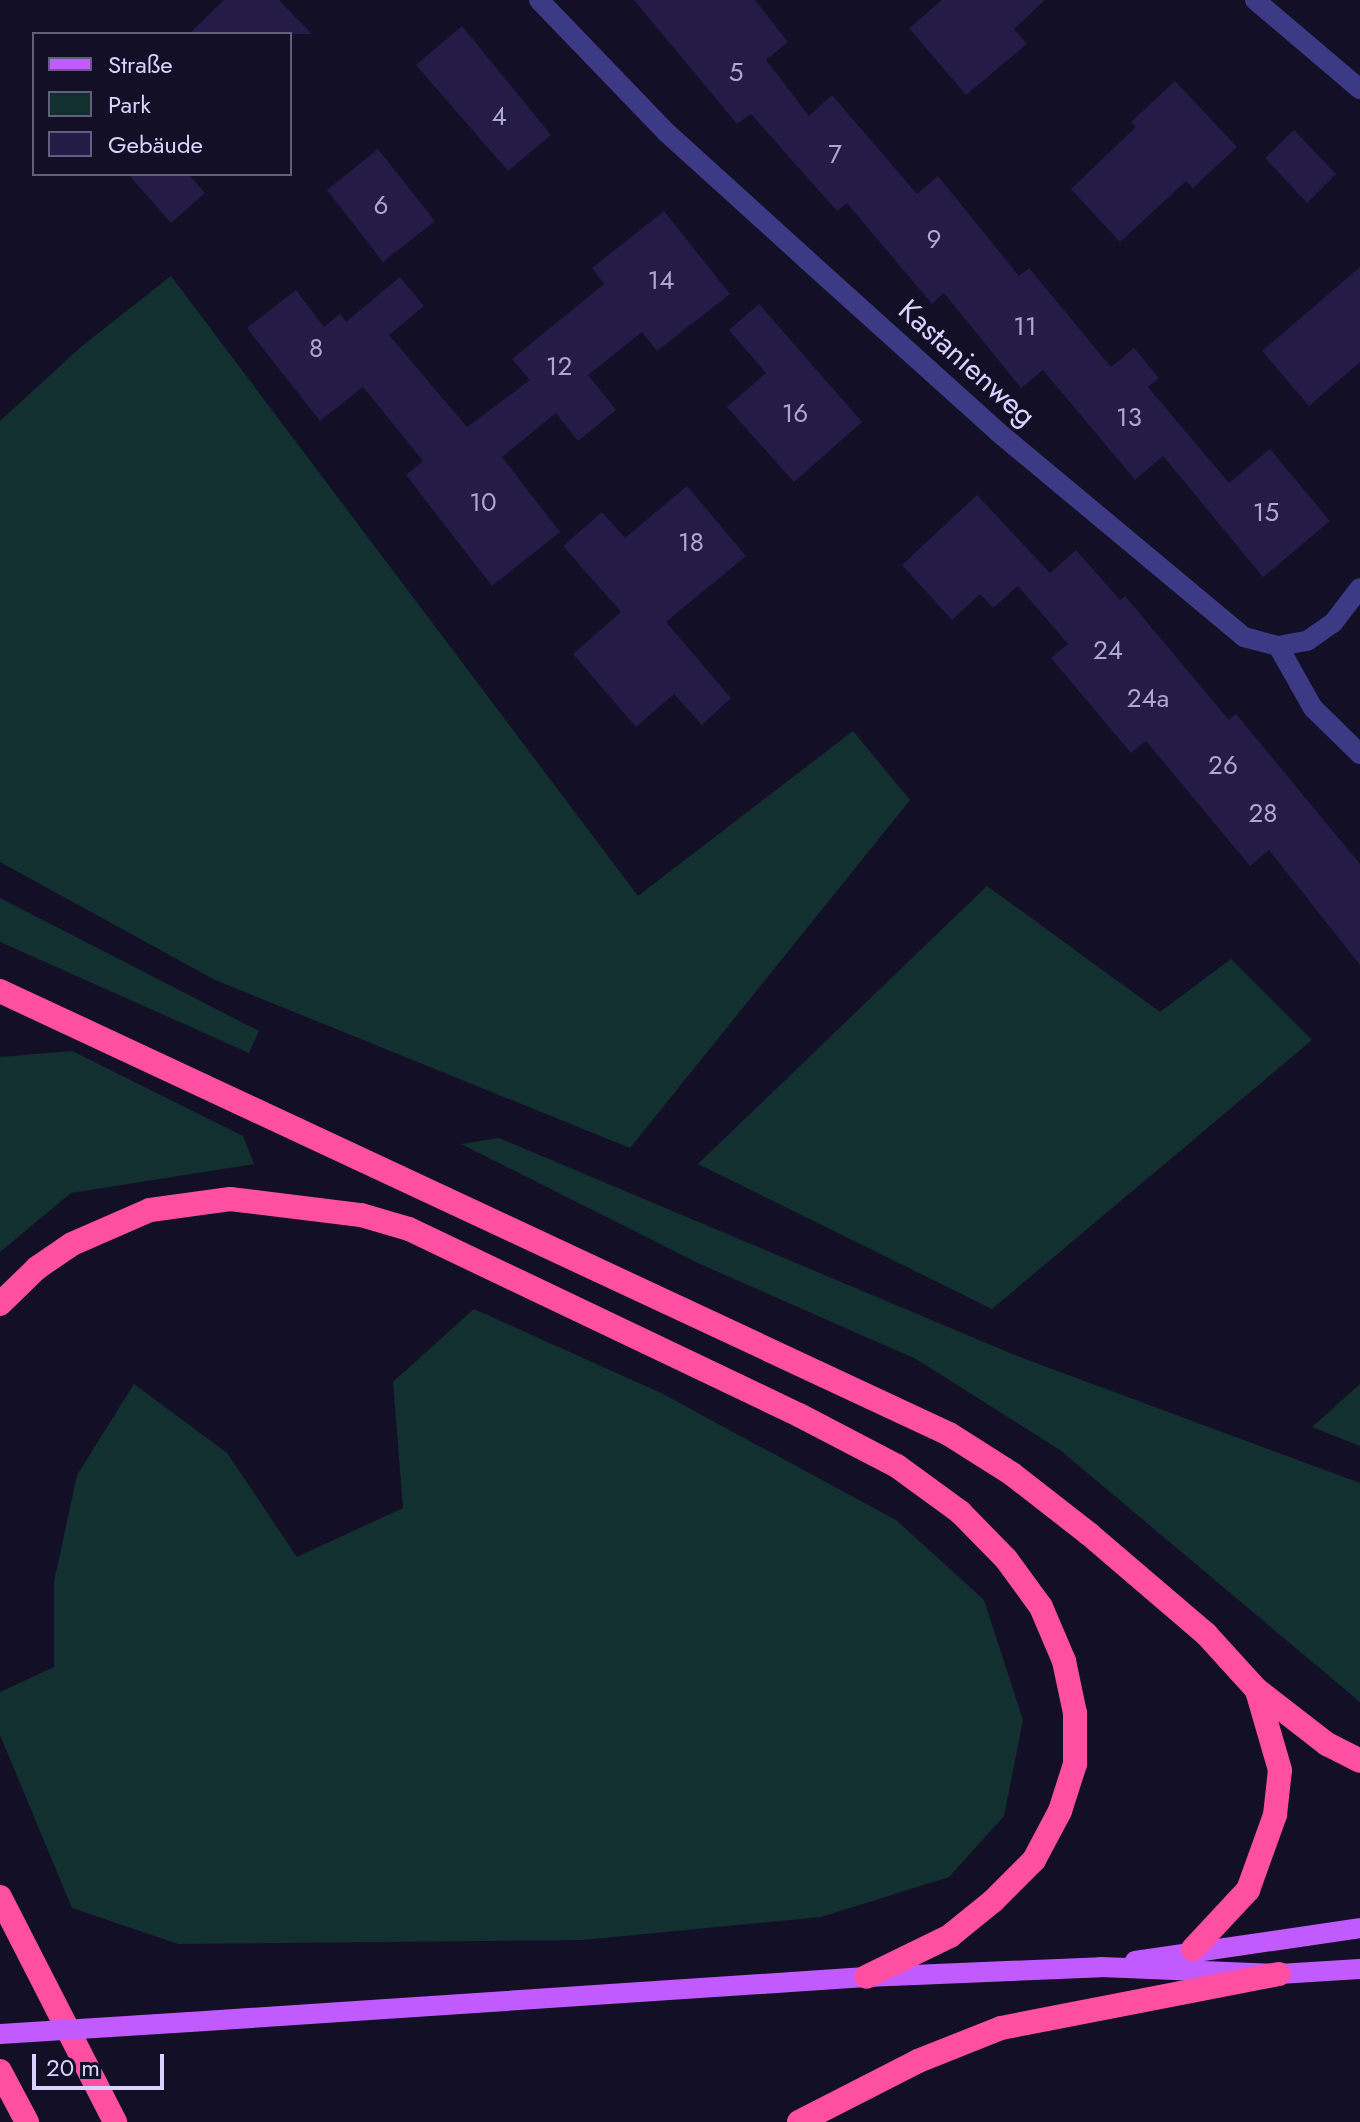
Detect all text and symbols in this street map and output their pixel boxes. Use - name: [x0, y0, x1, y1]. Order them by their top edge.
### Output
- legend: [32, 32, 292, 176]
- text: Straße: [108, 47, 173, 82]
- house number: 5: [729, 57, 743, 89]
- text: Park: [108, 87, 151, 122]
- house number: 4: [491, 101, 507, 133]
- text: Gebäude: [108, 127, 203, 162]
- house number: 7: [828, 139, 842, 171]
- house number: 6: [374, 190, 388, 222]
- house number: 9: [927, 224, 941, 256]
- house number: 14: [648, 265, 674, 297]
- street label: Kastanienweg: [891, 292, 1043, 434]
- house number: 11: [1013, 311, 1037, 343]
- house number: 8: [309, 333, 323, 365]
- house number: 12: [546, 351, 572, 383]
- house number: 16: [782, 398, 808, 430]
- house number: 13: [1116, 402, 1142, 434]
- house number: 10: [469, 487, 497, 519]
- house number: 15: [1253, 497, 1279, 529]
- house number: 18: [678, 527, 704, 559]
- house number: 24: [1093, 635, 1123, 667]
- house number: 24a: [1127, 683, 1169, 715]
- house number: 26: [1208, 750, 1238, 782]
- house number: 28: [1249, 798, 1277, 830]
- scale bar: [36, 2038, 168, 2088]
- text: 20 m: [46, 2050, 100, 2085]

